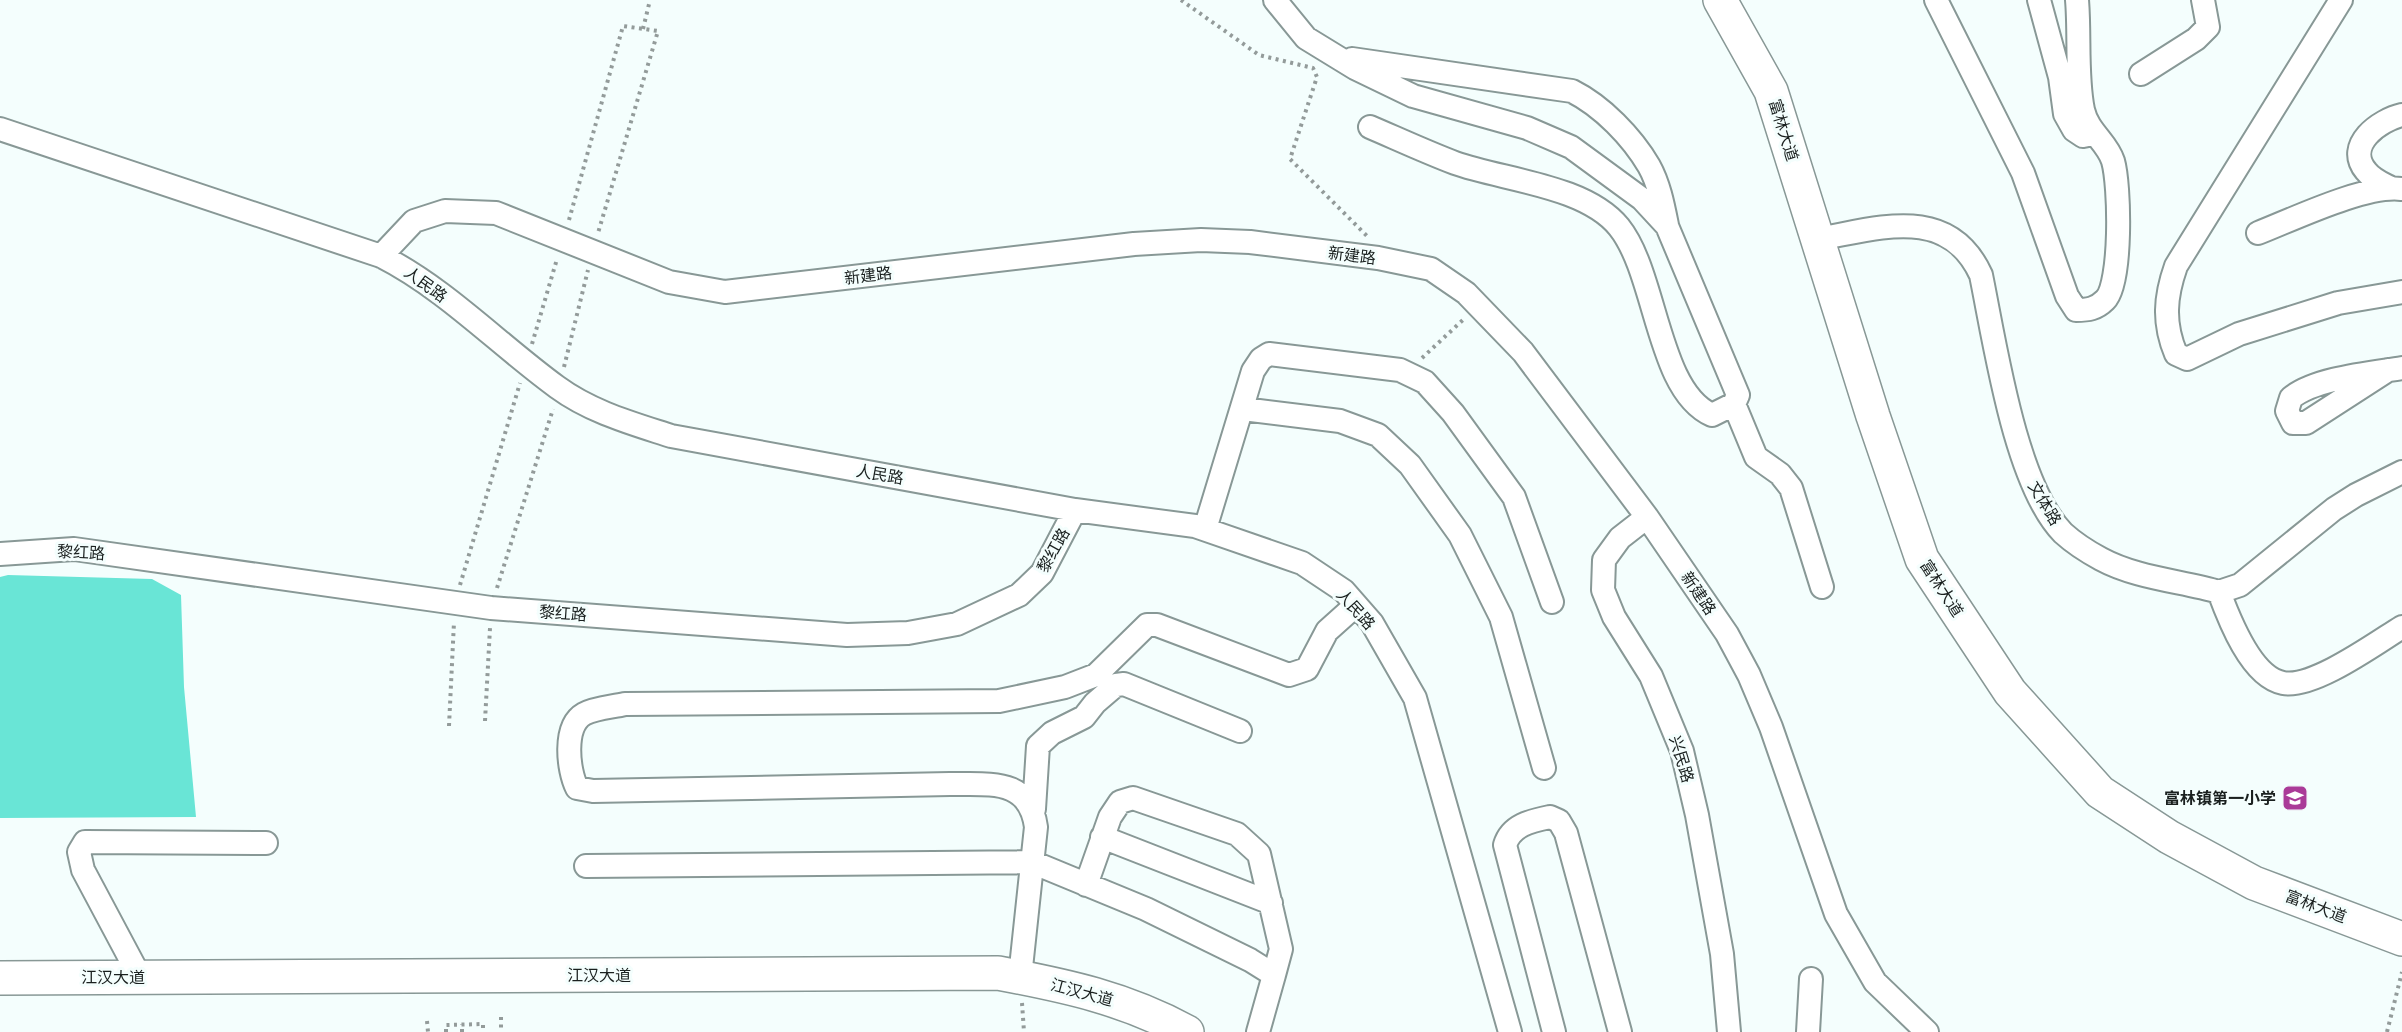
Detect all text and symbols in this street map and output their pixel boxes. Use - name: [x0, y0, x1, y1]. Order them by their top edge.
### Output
- street label: 富林大道: [1764, 96, 1804, 164]
- street label: 新建路: [1327, 241, 1377, 269]
- street label: 人民路: [400, 261, 452, 307]
- street label: 新建路: [843, 261, 893, 289]
- street label: 人民路: [854, 459, 906, 489]
- street label: 文体路: [2023, 477, 2067, 529]
- street label: 黎红路: [1032, 524, 1074, 576]
- street label: 黎红路: [56, 540, 106, 564]
- street label: 富林大道: [1915, 555, 1969, 621]
- street label: 新建路: [1676, 567, 1722, 619]
- street label: 人民路: [1332, 584, 1380, 634]
- street label: 黎红路: [538, 600, 588, 626]
- street label: 兴民路: [1664, 733, 1700, 785]
- school or university icon: 富林镇第一小学: [2280, 783, 2310, 813]
- place label: 富林镇第一小学: [2164, 787, 2276, 809]
- street label: 富林大道: [2282, 884, 2350, 928]
- street label: 江汉大道: [567, 964, 631, 986]
- street label: 江汉大道: [81, 966, 145, 988]
- street label: 江汉大道: [1048, 973, 1116, 1011]

